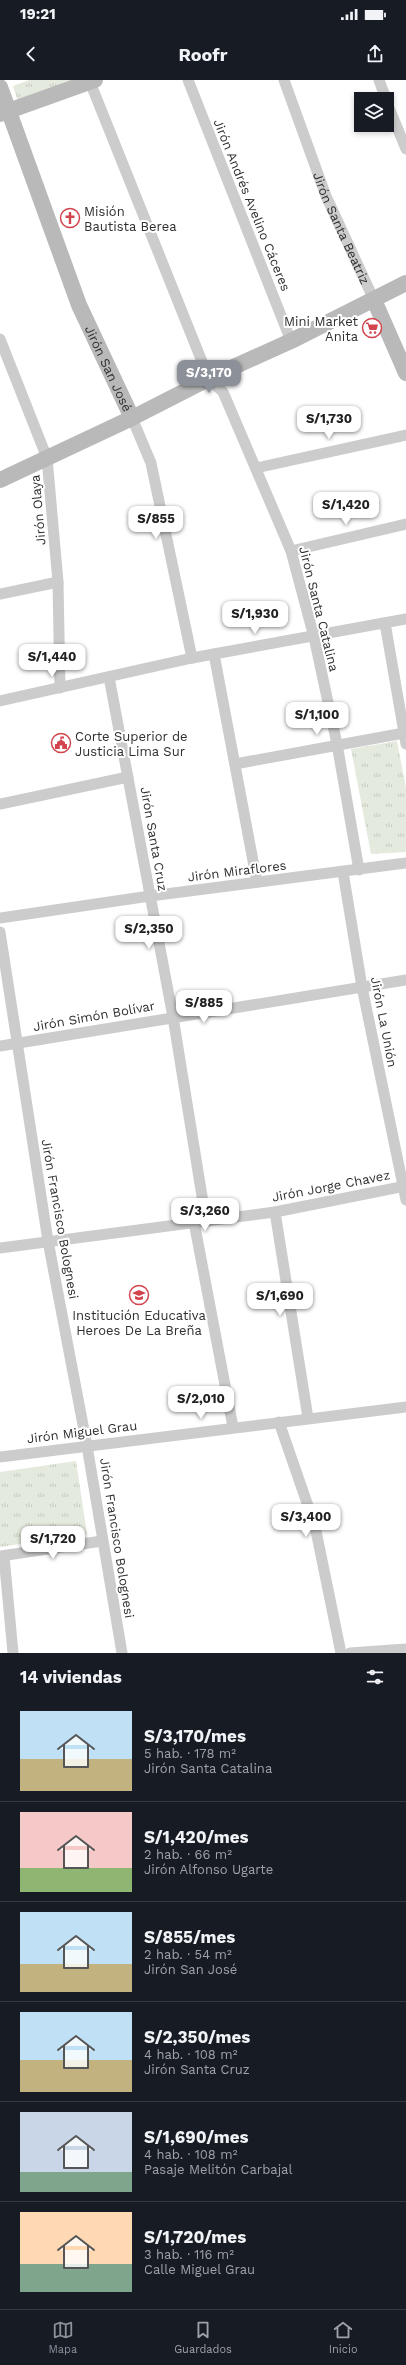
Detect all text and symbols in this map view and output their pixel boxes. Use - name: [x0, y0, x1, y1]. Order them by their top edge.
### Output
- text: 19:21: [20, 5, 56, 23]
- icon: back: [20, 43, 42, 65]
- icon: share: [364, 43, 386, 65]
- text: Roofr: [179, 44, 228, 65]
- map controls: [354, 92, 394, 132]
- button: layers: [354, 92, 394, 132]
- street label: Jirón Andrés Avelino Cáceres: [211, 117, 294, 293]
- street label: Jirón Santa Beatriz: [310, 170, 373, 286]
- place label: Misión Bautista Berea: [84, 204, 177, 234]
- church icon: Misión Bautista Berea: [59, 207, 81, 229]
- place label: Mini Market Anita: [284, 314, 359, 344]
- supermarket icon: Mini Market Anita: [361, 317, 383, 339]
- street label: Jirón San José: [82, 323, 135, 414]
- pin: S/3,170: [172, 360, 246, 394]
- text: S/3,170: [186, 365, 232, 380]
- pin: S/1,730: [292, 406, 366, 440]
- text: S/1,730: [306, 411, 352, 426]
- street label: Jirón Olaya: [27, 473, 49, 546]
- pin: S/1,420: [309, 492, 383, 526]
- text: S/1,420: [322, 497, 370, 512]
- pin: S/855: [128, 506, 184, 540]
- text: S/855: [137, 511, 175, 526]
- street label: Jirón Santa Catalina: [296, 545, 342, 674]
- pin: S/1,930: [218, 601, 292, 635]
- text: S/1,930: [231, 606, 279, 621]
- pin: S/1,440: [15, 644, 89, 678]
- text: S/1,440: [28, 649, 76, 664]
- pin: S/1,100: [280, 702, 354, 736]
- text: S/1,100: [295, 707, 339, 722]
- place label: Corte Superior de Justicia Lima Sur: [75, 729, 188, 759]
- public building icon: Corte Superior de Justicia Lima Sur: [50, 732, 72, 754]
- street label: Jirón Santa Cruz: [137, 786, 171, 892]
- street label: Jirón Miraflores: [187, 857, 287, 885]
- pin: S/2,350: [112, 916, 186, 950]
- text: S/2,350: [124, 921, 174, 936]
- street label: Jirón La Unión: [368, 975, 400, 1069]
- pin: S/885: [176, 990, 232, 1024]
- text: S/885: [185, 995, 223, 1010]
- street label: Jirón Simón Bolívar: [32, 998, 156, 1034]
- street label: Jirón Francisco Bolognesi: [39, 1138, 81, 1300]
- street label: Jirón Jorge Chavez: [271, 1167, 391, 1205]
- pin: S/3,260: [168, 1198, 242, 1232]
- text: S/3,260: [180, 1203, 230, 1218]
- pin: S/1,690: [243, 1283, 317, 1317]
- school or university icon: Institución Educativa Heroes De La Breña: [128, 1284, 150, 1306]
- text: S/1,690: [256, 1288, 304, 1303]
- place label: Institución Educativa Heroes De La Breña: [72, 1308, 206, 1338]
- pin: S/2,010: [164, 1386, 238, 1420]
- text: S/2,010: [177, 1391, 225, 1406]
- street label: Jirón Miguel Grau: [26, 1418, 138, 1446]
- street label: Jirón Francisco Bolognesi: [97, 1457, 137, 1619]
- pin: S/3,400: [269, 1504, 343, 1538]
- text: S/3,400: [281, 1509, 331, 1524]
- pin: S/1,720: [16, 1526, 90, 1560]
- text: S/1,720: [30, 1531, 76, 1546]
- icon: filters: [364, 1666, 386, 1688]
- text: 14 viviendas: [20, 1667, 122, 1687]
- text: S/3,170/mes: [144, 1726, 246, 1746]
- icon: home: [52, 1727, 100, 1775]
- text: 5 hab. · 178 m²: [144, 1746, 236, 1761]
- text: Jirón Santa Catalina: [144, 1761, 272, 1776]
- text: S/1,420/mes: [144, 1827, 249, 1847]
- icon: home: [52, 1828, 100, 1876]
- text: 2 hab. · 66 m²: [144, 1847, 232, 1862]
- text: Jirón Alfonso Ugarte: [144, 1862, 273, 1877]
- text: S/855/mes: [144, 1927, 235, 1947]
- icon: home: [52, 1928, 100, 1976]
- text: 2 hab. · 54 m²: [144, 1947, 232, 1962]
- text: Jirón San José: [144, 1962, 237, 1977]
- text: S/2,350/mes: [144, 2027, 250, 2047]
- icon: home: [52, 2028, 100, 2076]
- text: 4 hab. · 108 m²: [144, 2047, 237, 2062]
- text: Jirón Santa Cruz: [144, 2062, 250, 2077]
- text: S/1,690/mes: [144, 2127, 249, 2147]
- icon: home: [52, 2128, 100, 2176]
- text: 4 hab. · 108 m²: [144, 2147, 237, 2162]
- text: Pasaje Melitón Carbajal: [144, 2162, 292, 2177]
- text: S/1,720/mes: [144, 2227, 246, 2247]
- icon: home: [52, 2228, 100, 2276]
- text: 3 hab. · 116 m²: [144, 2247, 234, 2262]
- text: Calle Miguel Grau: [144, 2262, 255, 2277]
- tab: Mapa: [48, 2319, 77, 2356]
- tab: Guardados: [174, 2319, 232, 2356]
- tab: Inicio: [329, 2319, 357, 2356]

